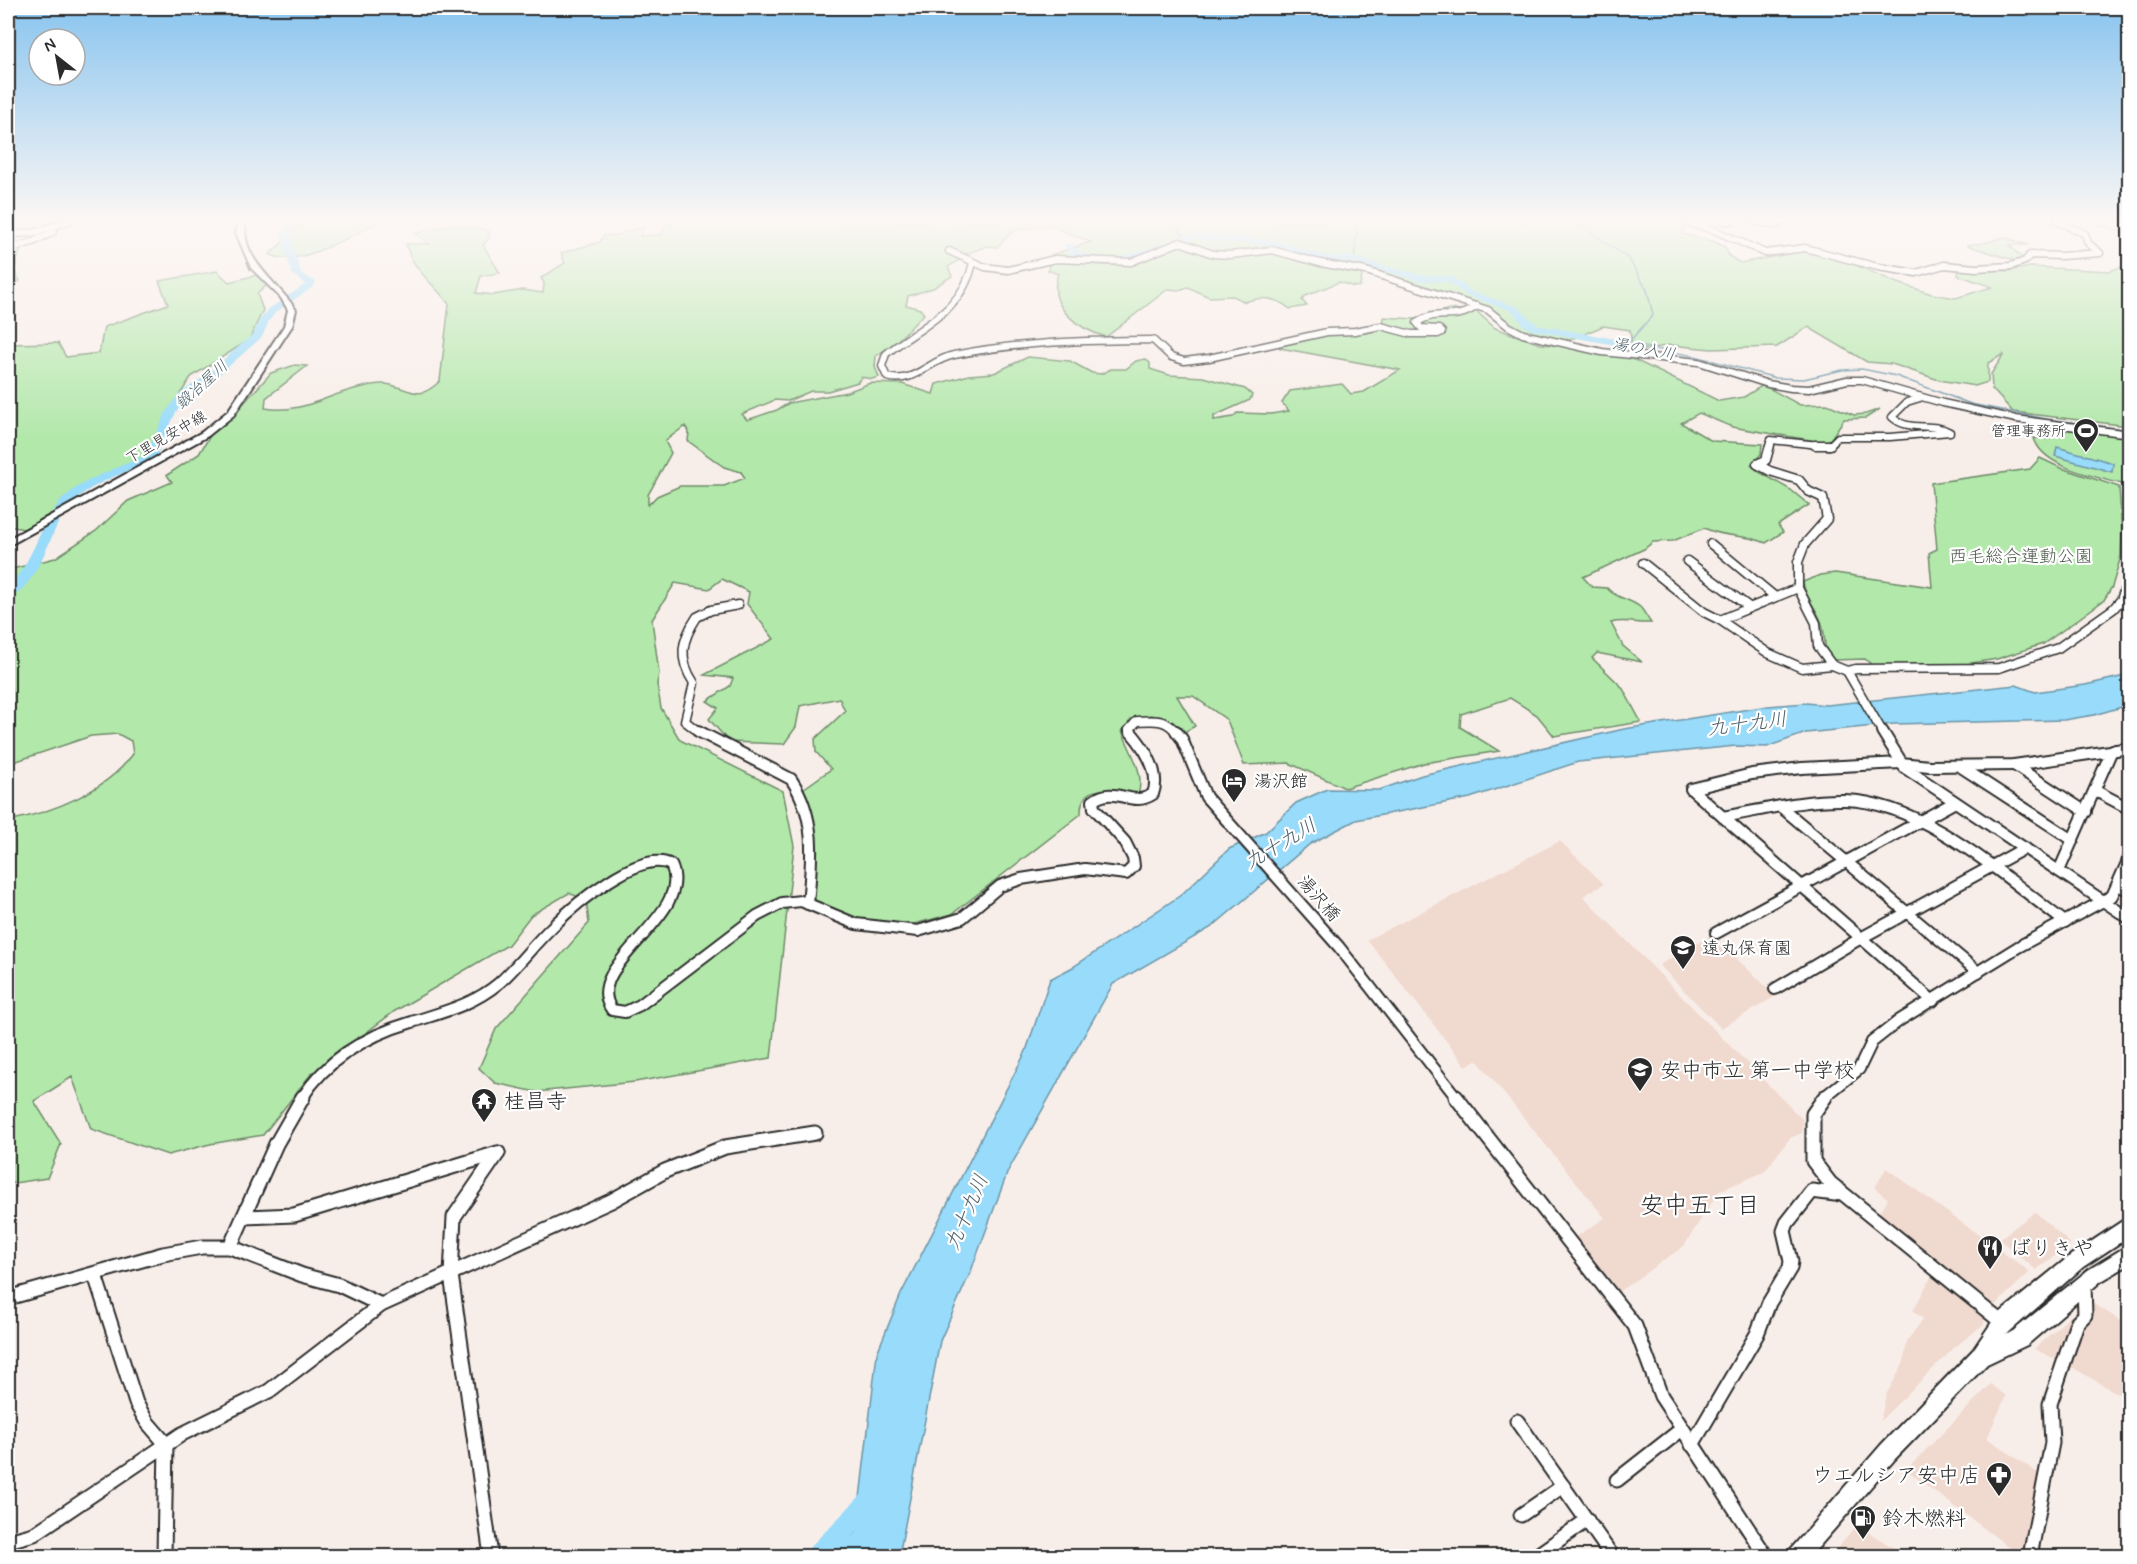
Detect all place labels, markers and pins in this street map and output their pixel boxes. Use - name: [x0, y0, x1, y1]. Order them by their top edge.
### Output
- sports icon: 管理事務所: [2071, 416, 2101, 454]
- place label: 管理事務所: [1991, 422, 2066, 442]
- hotel icon: 湯沢館: [1219, 766, 1249, 804]
- place label: 湯沢館: [1254, 770, 1308, 794]
- school or university icon: 遠丸保育園: [1668, 933, 1698, 971]
- place label: 遠丸保育園: [1702, 937, 1792, 961]
- school or university icon: 安中市立 第一中学校: [1625, 1055, 1655, 1093]
- place label: 安中市立 第一中学校: [1660, 1057, 1855, 1085]
- temple icon: 桂昌寺: [469, 1086, 499, 1124]
- place label: 桂昌寺: [504, 1088, 567, 1116]
- restaurant icon: ばりきや: [1975, 1233, 2005, 1271]
- place label: ばりきや: [2010, 1235, 2094, 1263]
- pharmacy icon: ウエルシア安中店: [1984, 1460, 2014, 1498]
- place label: ウエルシア安中店: [1812, 1462, 1980, 1490]
- fuel station icon: 鈴木燃料: [1848, 1503, 1878, 1541]
- place label: 鈴木燃料: [1882, 1505, 1966, 1533]

